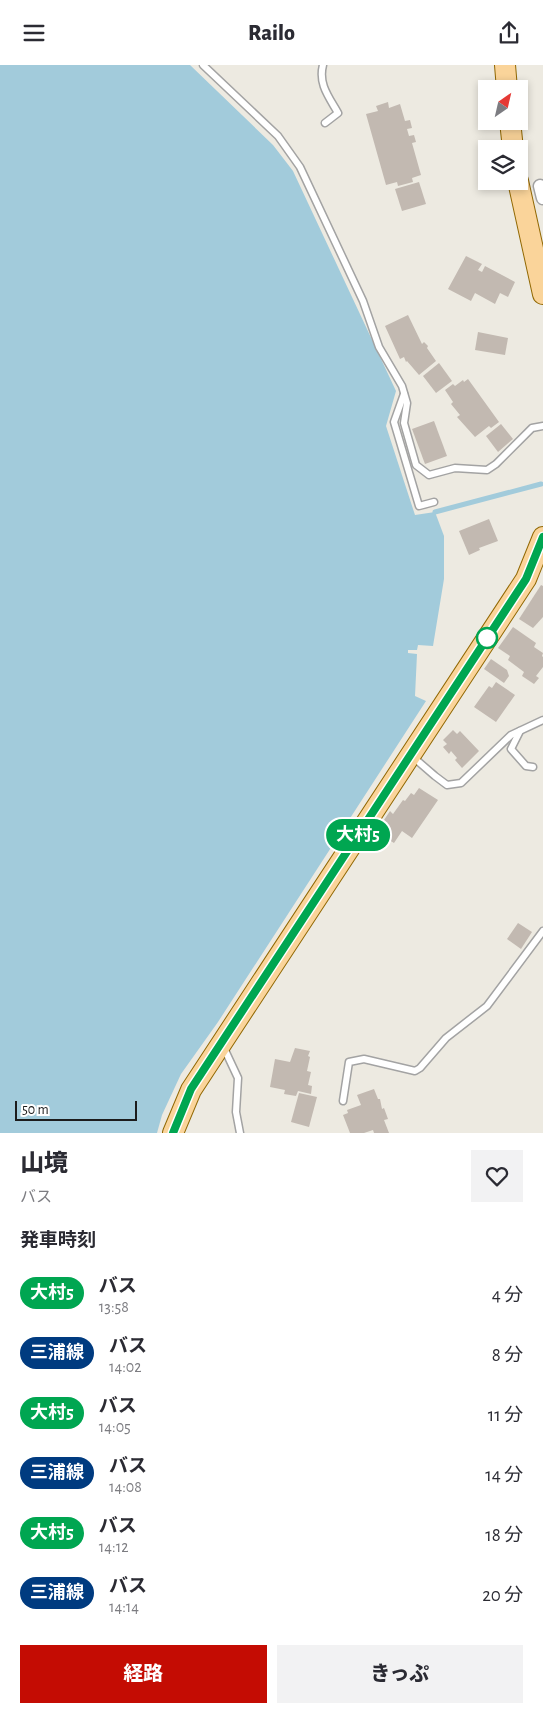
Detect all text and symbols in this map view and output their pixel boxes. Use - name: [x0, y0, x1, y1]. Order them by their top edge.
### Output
- icon: menu: [20, 19, 48, 47]
- icon: share: [495, 19, 523, 47]
- text: Railo: [248, 22, 295, 44]
- north arrow: [478, 80, 528, 130]
- map controls: [478, 80, 528, 190]
- button: layers: [478, 140, 528, 190]
- unlabelled marker: [476, 627, 498, 649]
- line badge: 大村5: [329, 819, 387, 851]
- text: 大村5: [336, 826, 380, 844]
- scale bar: [15, 1098, 138, 1121]
- text: 50 m: [22, 1103, 49, 1117]
- button: heart: [471, 1150, 523, 1202]
- text: 山境: [20, 1152, 68, 1176]
- text: バス: [20, 1189, 52, 1205]
- text: 発車時刻: [20, 1231, 96, 1250]
- text: バス: [99, 1277, 137, 1296]
- text: 大村5: [30, 1284, 74, 1302]
- text: 4 分: [492, 1286, 523, 1305]
- text: 13:58: [99, 1299, 129, 1315]
- text: バス: [109, 1337, 147, 1356]
- text: 三浦線: [30, 1344, 84, 1362]
- text: 8 分: [492, 1346, 523, 1365]
- text: 14:02: [109, 1359, 142, 1375]
- text: バス: [99, 1397, 137, 1416]
- text: 大村5: [30, 1404, 74, 1422]
- text: 11 分: [488, 1406, 523, 1425]
- text: 14:05: [99, 1419, 131, 1435]
- text: バス: [109, 1457, 147, 1476]
- text: 三浦線: [30, 1464, 84, 1482]
- text: 14 分: [485, 1466, 523, 1485]
- text: 14:08: [109, 1479, 142, 1495]
- text: バス: [99, 1517, 137, 1536]
- text: 大村5: [30, 1524, 74, 1542]
- text: 18 分: [485, 1526, 523, 1545]
- text: 14:12: [99, 1539, 128, 1555]
- text: バス: [109, 1577, 147, 1596]
- text: 三浦線: [30, 1584, 84, 1602]
- text: 20 分: [482, 1586, 523, 1605]
- text: 14:14: [109, 1599, 139, 1615]
- button: 経路: [20, 1645, 267, 1703]
- button: きっぷ: [277, 1645, 523, 1703]

